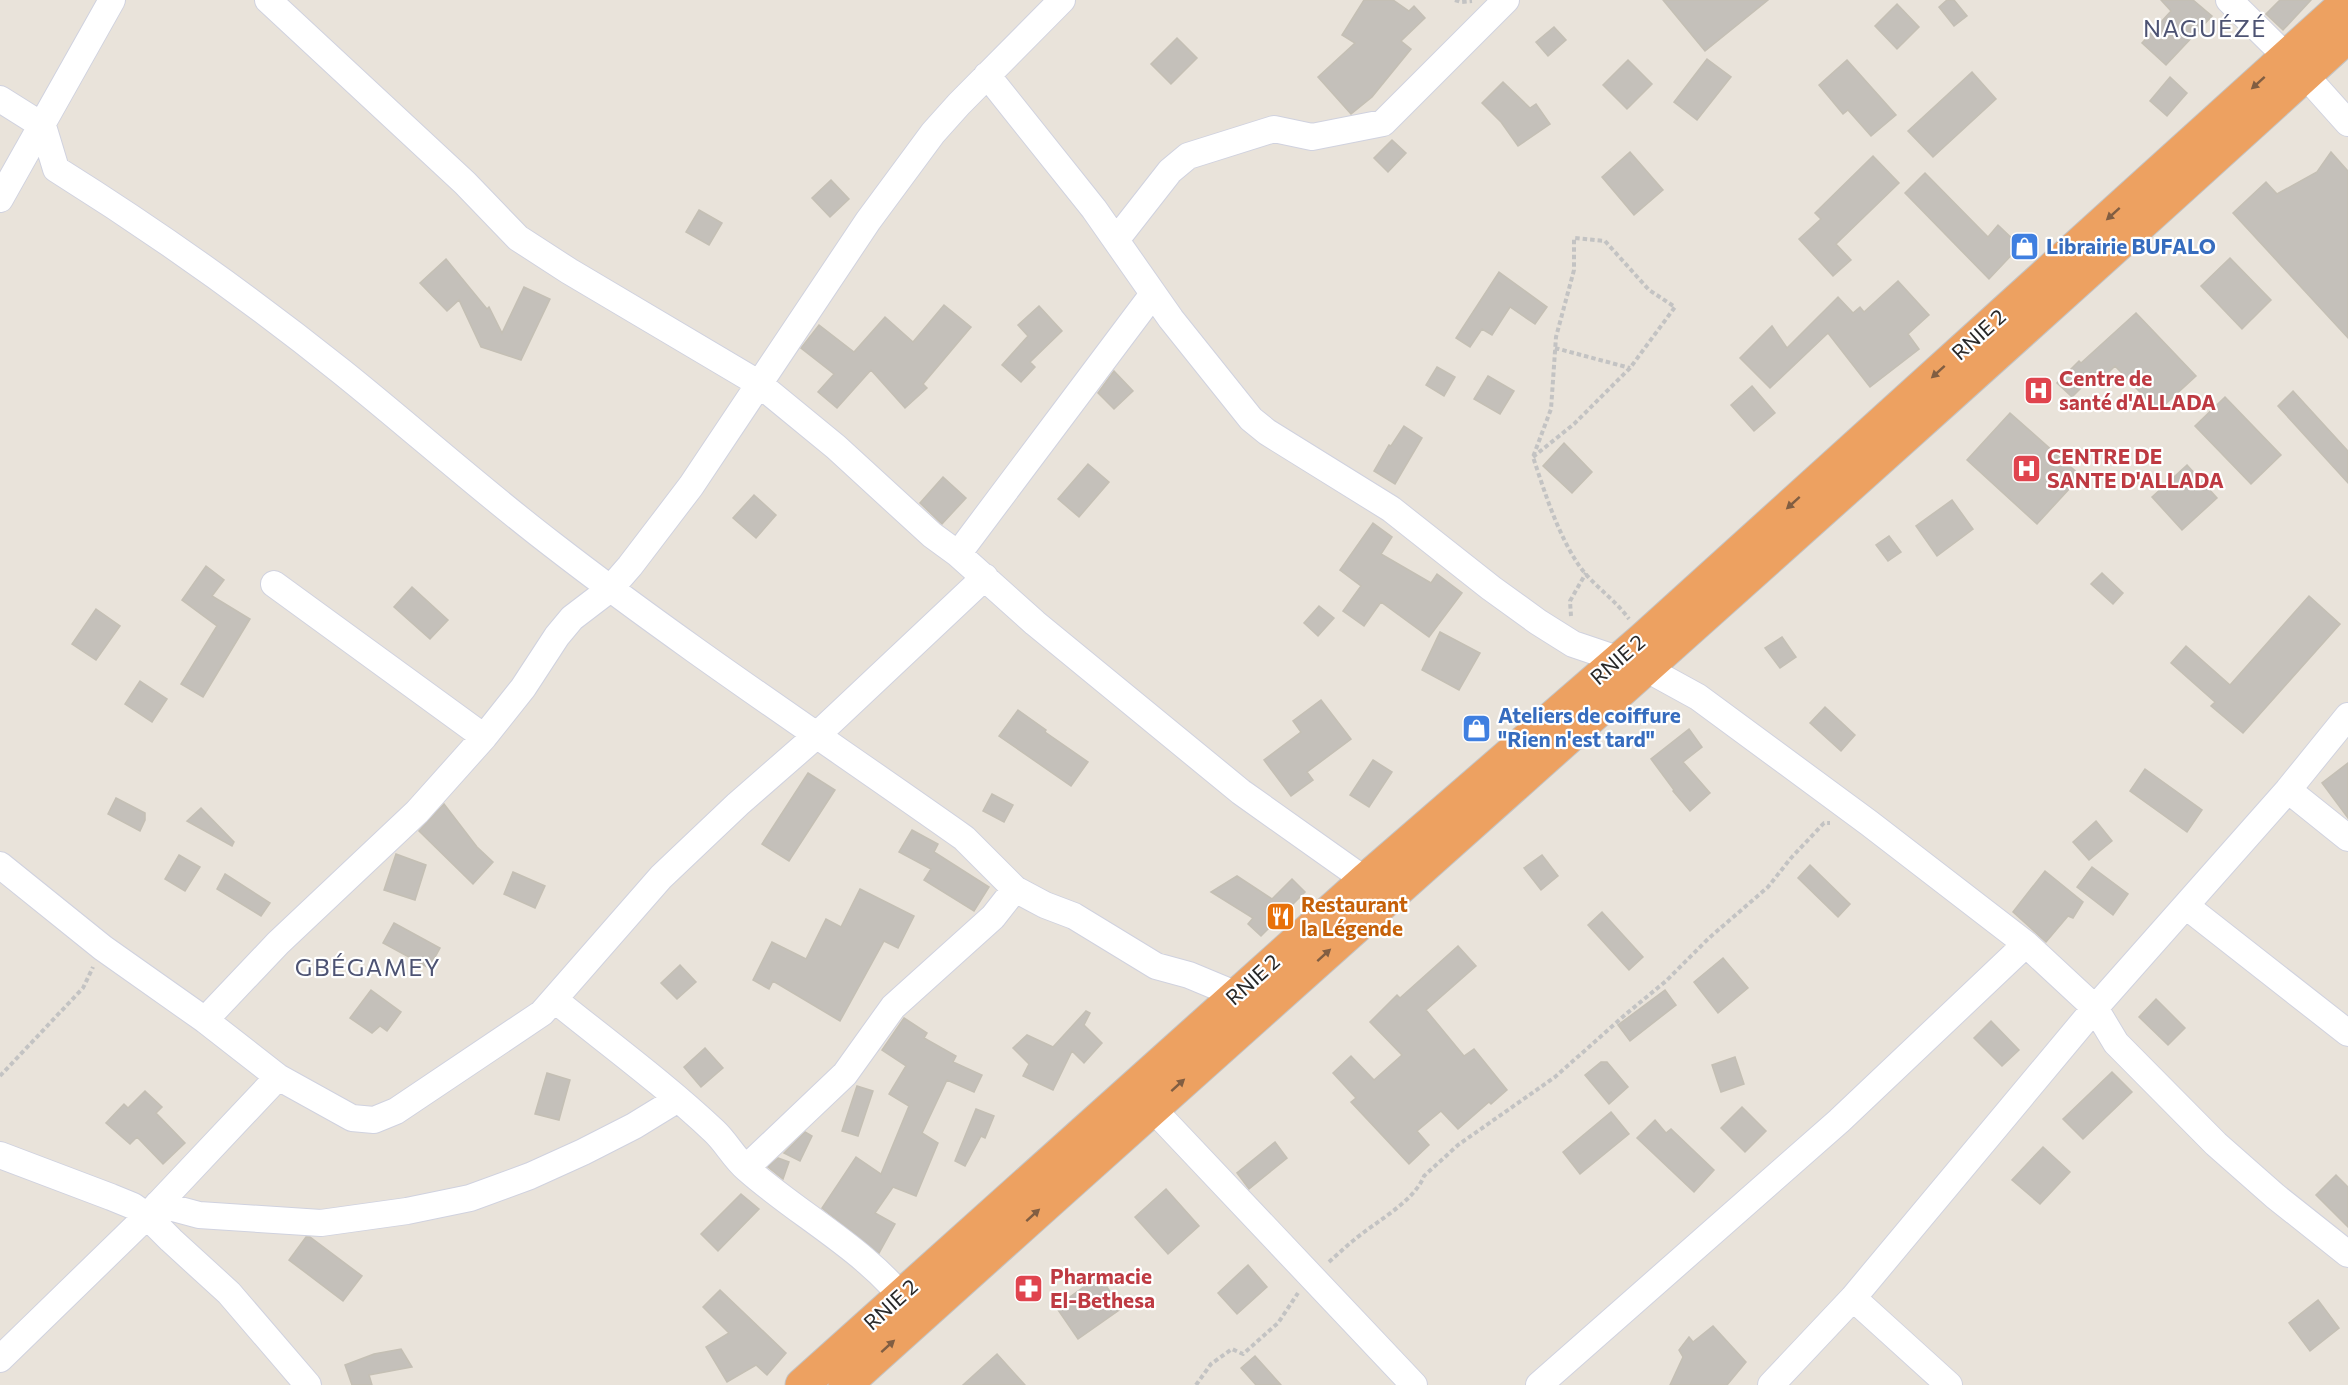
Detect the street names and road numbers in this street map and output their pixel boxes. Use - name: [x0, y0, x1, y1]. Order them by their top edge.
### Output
- street label: RNIE 2: [1946, 303, 2010, 365]
- street label: RNIE 2: [1585, 628, 1649, 689]
- street label: RNIE 2: [1220, 948, 1284, 1010]
- street label: RNIE 2: [858, 1273, 922, 1335]

